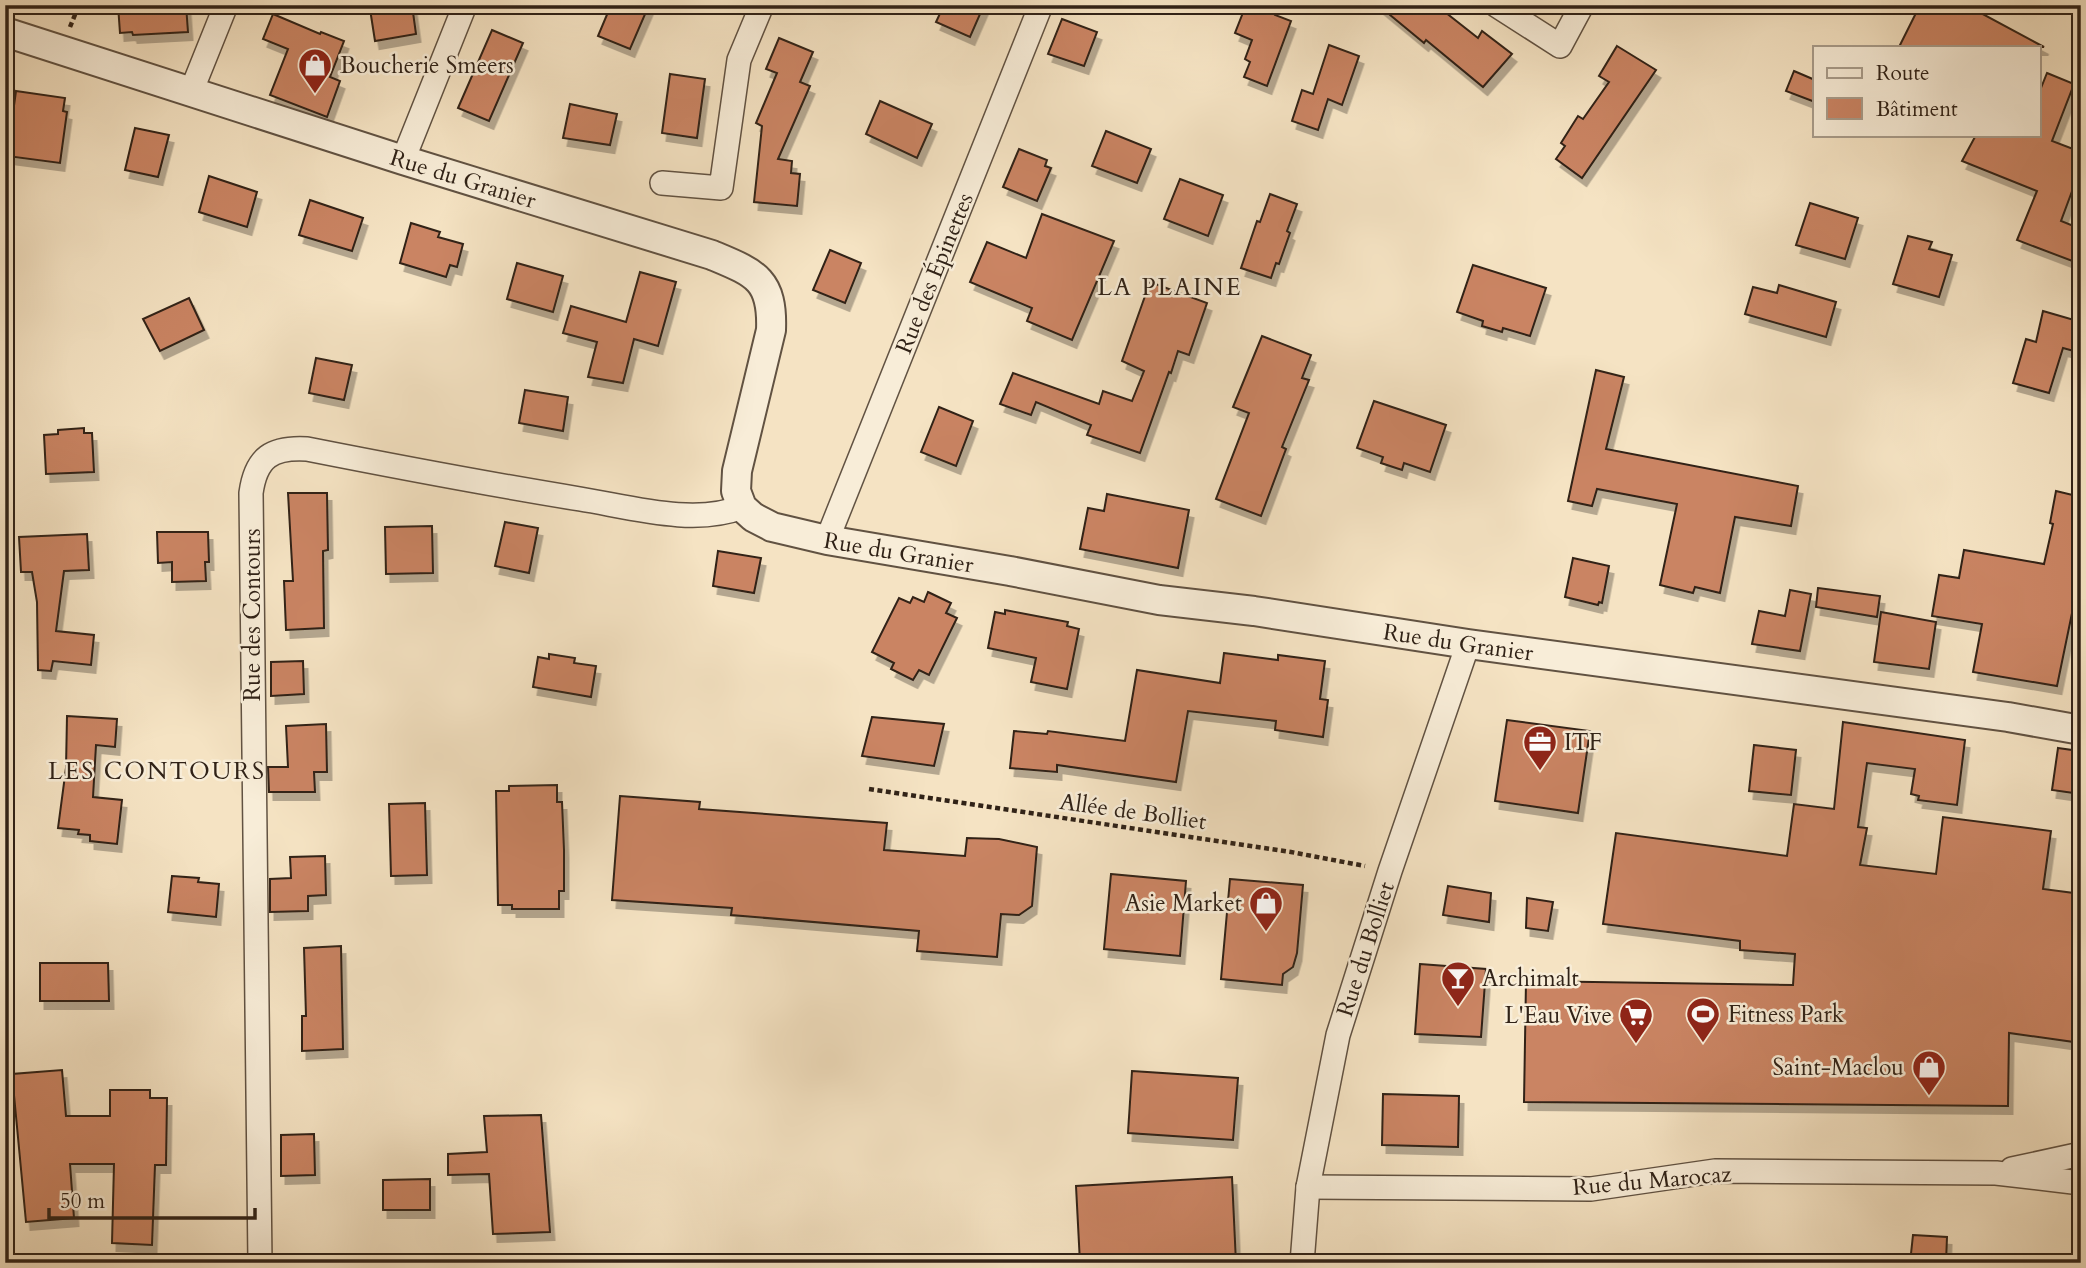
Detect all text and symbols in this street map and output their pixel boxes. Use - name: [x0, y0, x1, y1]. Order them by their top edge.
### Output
- shop icon: Boucherie Smeers: [296, 46, 334, 95]
- legend: [1813, 46, 2040, 136]
- place label: Boucherie Smeers: [340, 50, 514, 81]
- text: Route: [1876, 59, 1930, 88]
- text: Bâtiment: [1876, 95, 1958, 124]
- street label: Rue du Granier: [386, 142, 540, 216]
- street label: Rue des Épinettes: [888, 188, 981, 358]
- district label: LA PLAINE: [1097, 271, 1243, 304]
- street label: Rue du Granier: [821, 525, 976, 581]
- street label: Rue des Contours: [237, 528, 268, 702]
- street label: Rue du Granier: [1381, 616, 1536, 669]
- office icon: ITF: [1521, 723, 1559, 772]
- place label: ITF: [1564, 727, 1602, 758]
- district label: LES CONTOURS: [48, 755, 266, 788]
- street label: Allée de Bolliet: [1058, 786, 1208, 837]
- street label: Rue du Bolliet: [1329, 878, 1402, 1021]
- shop icon: Asie Market: [1247, 884, 1285, 933]
- place label: Asie Market: [1125, 888, 1242, 919]
- bar icon: Archimalt: [1439, 959, 1477, 1008]
- place label: Archimalt: [1482, 963, 1579, 994]
- sports icon: Fitness Park: [1684, 995, 1722, 1044]
- supermarket icon: L'Eau Vive: [1617, 996, 1655, 1045]
- place label: Fitness Park: [1728, 999, 1845, 1030]
- place label: L'Eau Vive: [1504, 1000, 1612, 1031]
- shop icon: Saint-Maclou: [1910, 1048, 1948, 1097]
- place label: Saint-Maclou: [1772, 1052, 1904, 1083]
- street label: Rue du Marocaz: [1571, 1158, 1733, 1203]
- scale bar: [49, 1177, 256, 1221]
- text: 50 m: [60, 1187, 105, 1216]

